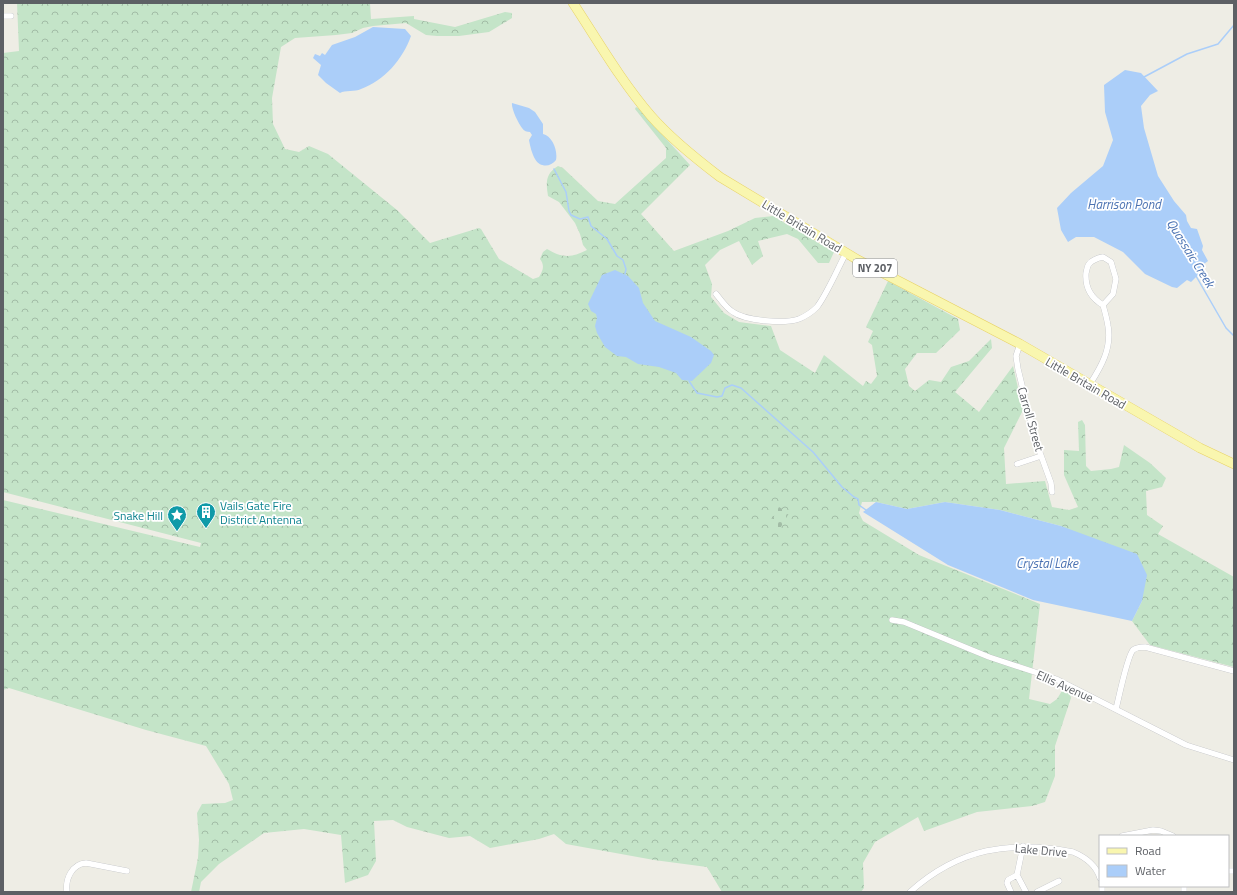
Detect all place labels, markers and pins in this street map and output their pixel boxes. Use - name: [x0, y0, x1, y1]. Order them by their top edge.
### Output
- place label: Vails Gate Fire District Antenna: [220, 496, 302, 529]
- building icon: Vails Gate Fire District Antenna: [195, 501, 217, 529]
- place icon: Snake Hill: [166, 504, 188, 532]
- place label: Snake Hill: [113, 506, 163, 525]

